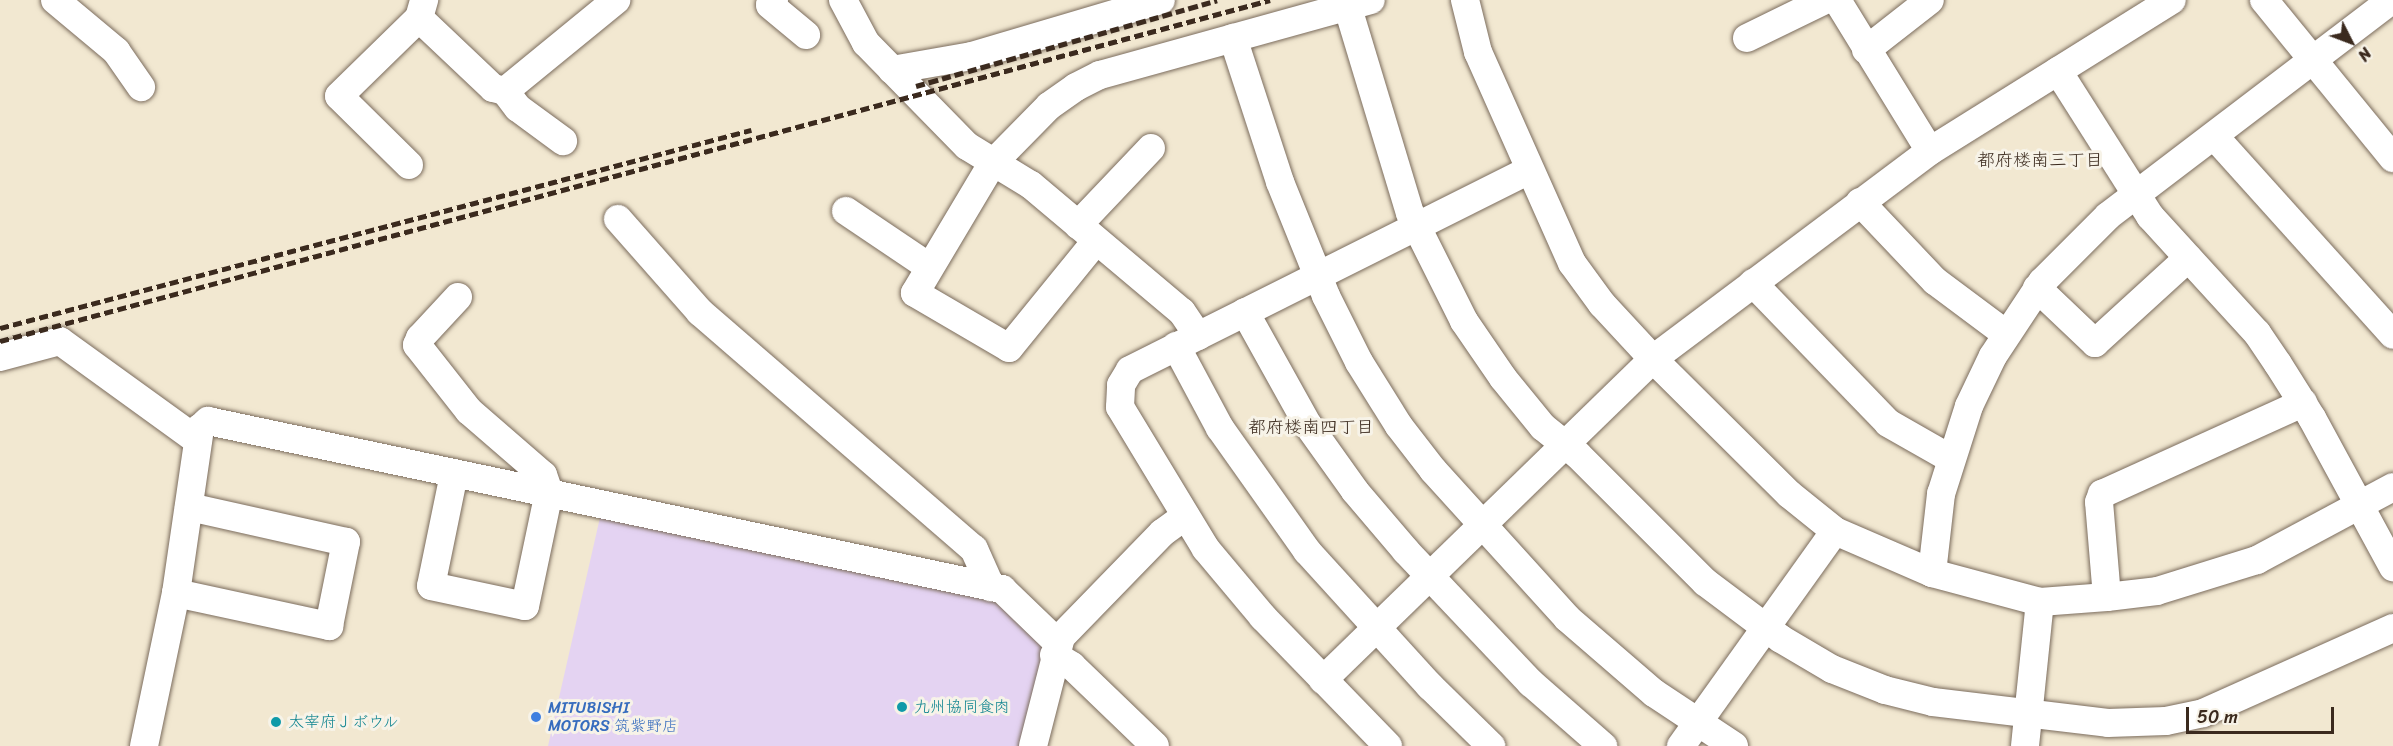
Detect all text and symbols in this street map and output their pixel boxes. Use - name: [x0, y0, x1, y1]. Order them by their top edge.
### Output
- north arrow: [2321, 12, 2381, 72]
- text: N: [2350, 41, 2379, 68]
- district label: 都府楼南三丁目: [1977, 149, 2103, 171]
- district label: 都府楼南四丁目: [1248, 416, 1374, 438]
- scale bar: [2189, 695, 2338, 733]
- place label: 九州協同食肉: [914, 697, 1010, 717]
- place label: MITUBISHI MOTORS 筑紫野店: [548, 698, 678, 736]
- marker: 九州協同食肉: [895, 700, 909, 714]
- text: 50 m: [2197, 701, 2238, 733]
- marker: MITUBISHI MOTORS 筑紫野店: [529, 710, 543, 724]
- place label: 太宰府Ｊボウル: [288, 712, 400, 732]
- marker: 太宰府Ｊボウル: [269, 715, 283, 729]

